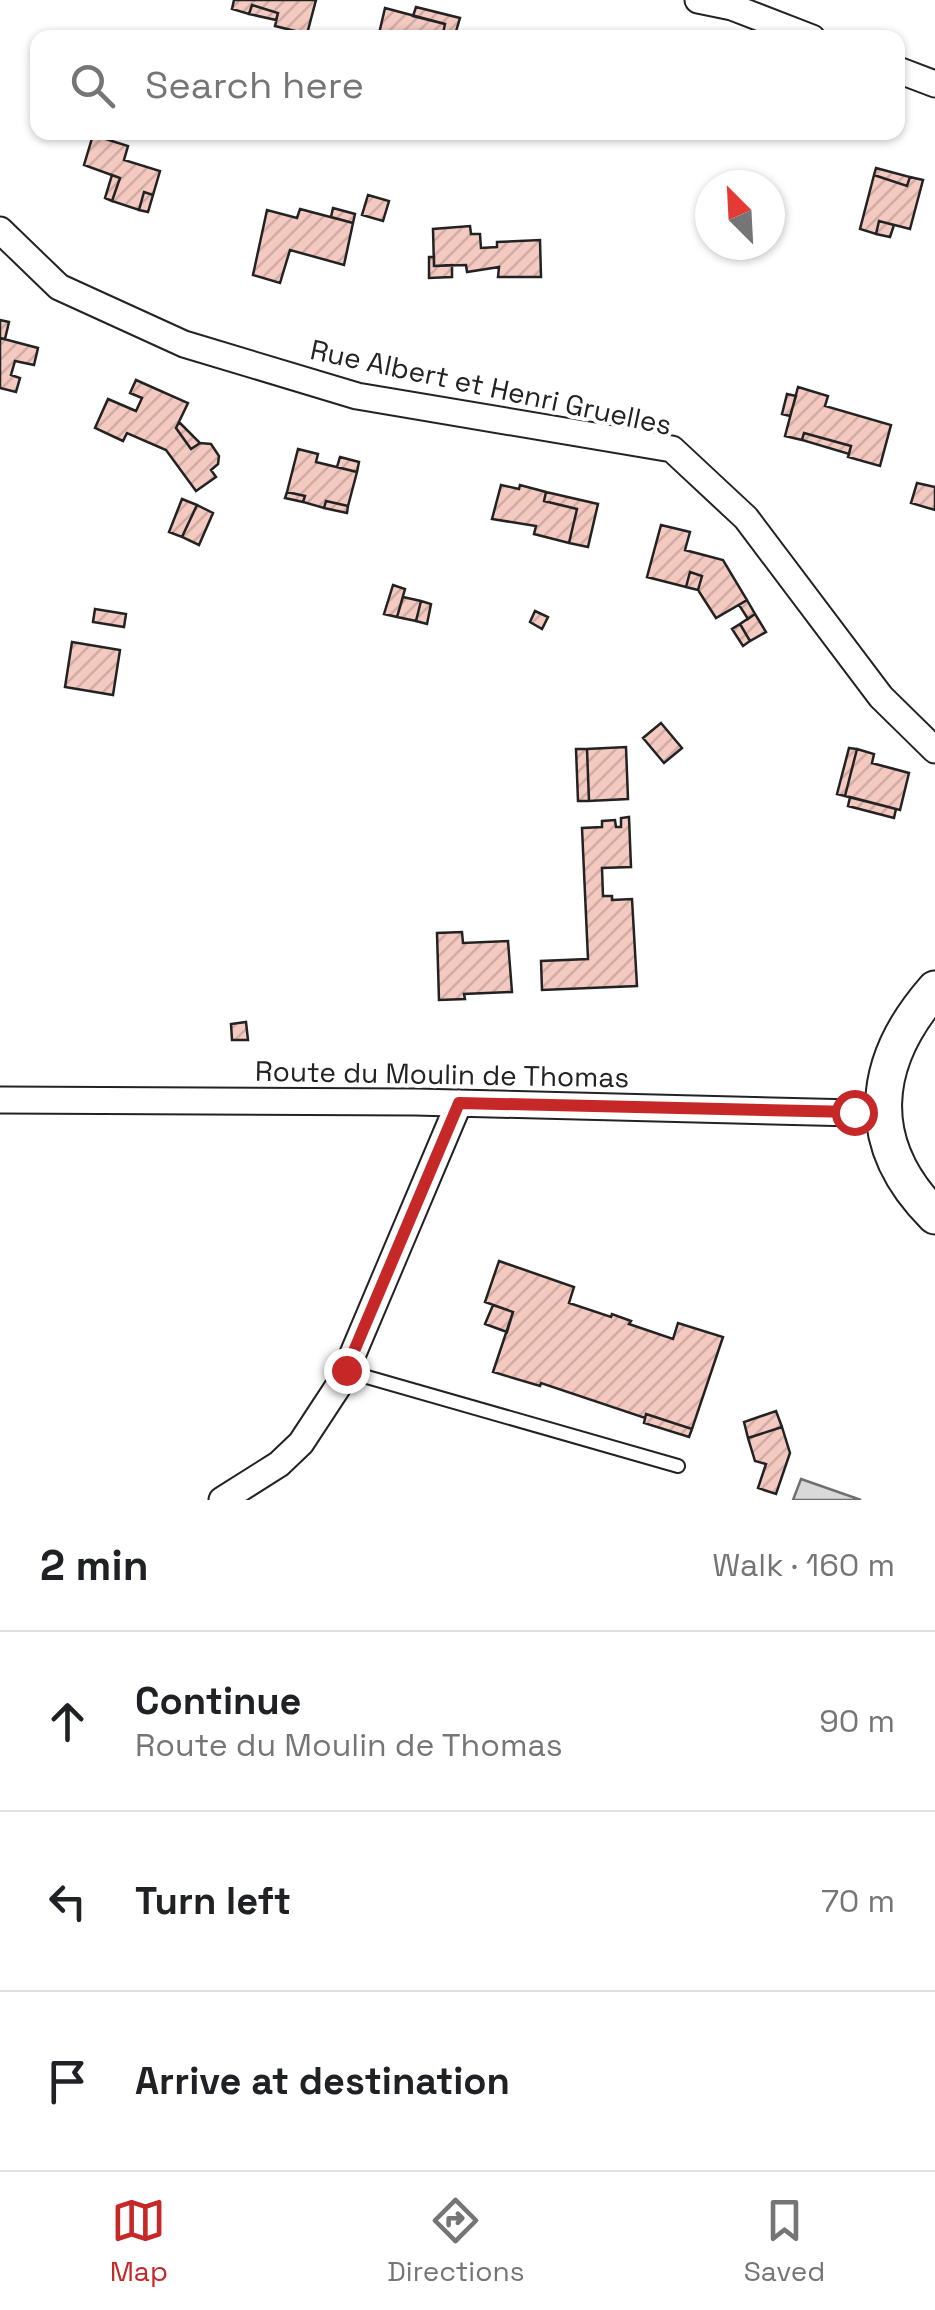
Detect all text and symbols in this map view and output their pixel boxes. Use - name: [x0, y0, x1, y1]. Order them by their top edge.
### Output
- search box: [30, 30, 905, 140]
- icon: search: [65, 58, 120, 113]
- text: Search here: [145, 61, 364, 109]
- north arrow: [695, 170, 785, 260]
- street label: Rue Albert et Henri Gruelles: [307, 331, 675, 443]
- street label: Route du Moulin de Thomas: [255, 1053, 629, 1095]
- route start: [832, 1090, 878, 1136]
- route end: [324, 1348, 370, 1394]
- text: 2 min: [40, 1539, 149, 1592]
- text: Walk · 160 m: [712, 1545, 895, 1585]
- text: Continue: [135, 1677, 301, 1725]
- icon: ahead: [40, 1694, 95, 1749]
- text: 90 m: [819, 1701, 895, 1741]
- text: Route du Moulin de Thomas: [135, 1725, 563, 1765]
- icon: left: [40, 1874, 95, 1929]
- text: Turn left: [135, 1877, 291, 1925]
- text: 70 m: [821, 1881, 895, 1921]
- icon: arrive: [40, 2054, 95, 2109]
- text: Arrive at destination: [135, 2057, 510, 2105]
- tab: Map: [110, 2193, 168, 2289]
- tab: Directions: [387, 2193, 524, 2289]
- tab: Saved: [744, 2193, 825, 2289]

